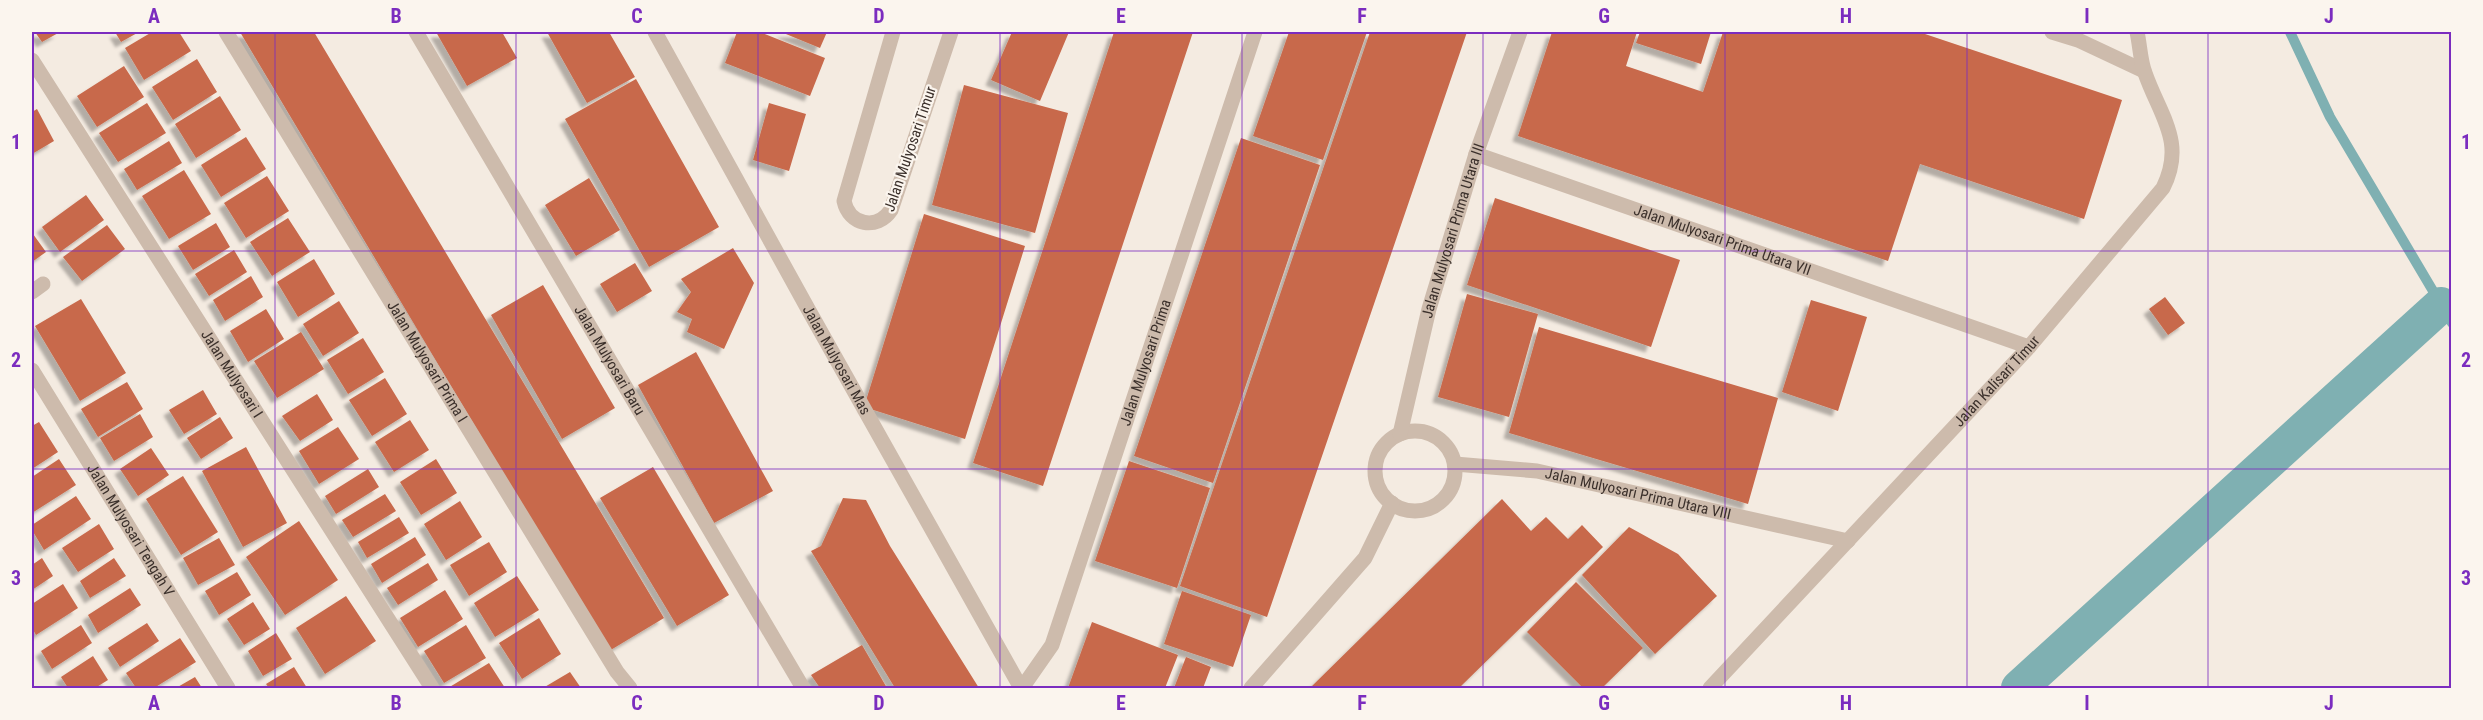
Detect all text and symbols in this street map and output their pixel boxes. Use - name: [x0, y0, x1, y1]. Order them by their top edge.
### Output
- text: A: [148, 4, 160, 28]
- text: B: [390, 4, 402, 28]
- text: C: [631, 4, 643, 28]
- text: D: [873, 4, 885, 28]
- text: E: [1116, 4, 1126, 28]
- text: F: [1357, 4, 1367, 28]
- text: G: [1598, 4, 1610, 28]
- text: H: [1840, 4, 1852, 28]
- text: I: [2084, 4, 2090, 28]
- text: J: [2324, 4, 2334, 28]
- street label: Jalan Mulyosari Timur: [880, 84, 940, 214]
- text: 1: [11, 130, 21, 154]
- text: 1: [2461, 130, 2471, 154]
- street label: Jalan Mulyosari Prima Utara III: [1418, 141, 1488, 320]
- street label: Jalan Mulyosari Prima Utara VII: [1632, 201, 1813, 279]
- street label: Jalan Mulyosari Prima I: [383, 297, 471, 425]
- street label: Jalan Mulyosari Prima: [1116, 297, 1175, 428]
- street label: Jalan Mulyosari Baru: [570, 302, 649, 418]
- street label: Jalan Mulyosari Mas: [799, 302, 875, 418]
- street label: Jalan Mulyosari I: [197, 326, 267, 421]
- street label: Jalan Kalisari Timur: [1950, 332, 2044, 430]
- text: 2: [11, 348, 21, 372]
- text: 2: [2461, 348, 2471, 372]
- street label: Jalan Mulyosari Tengah V: [83, 461, 178, 600]
- street label: Jalan Mulyosari Prima Utara VIII: [1543, 464, 1733, 523]
- text: 3: [11, 566, 21, 590]
- text: 3: [2461, 566, 2471, 590]
- text: A: [148, 691, 160, 715]
- text: B: [390, 691, 402, 715]
- text: C: [631, 691, 643, 715]
- text: D: [873, 691, 885, 715]
- text: E: [1116, 691, 1126, 715]
- text: F: [1357, 691, 1367, 715]
- text: G: [1598, 691, 1610, 715]
- text: H: [1840, 691, 1852, 715]
- text: I: [2084, 691, 2090, 715]
- text: J: [2324, 691, 2334, 715]

